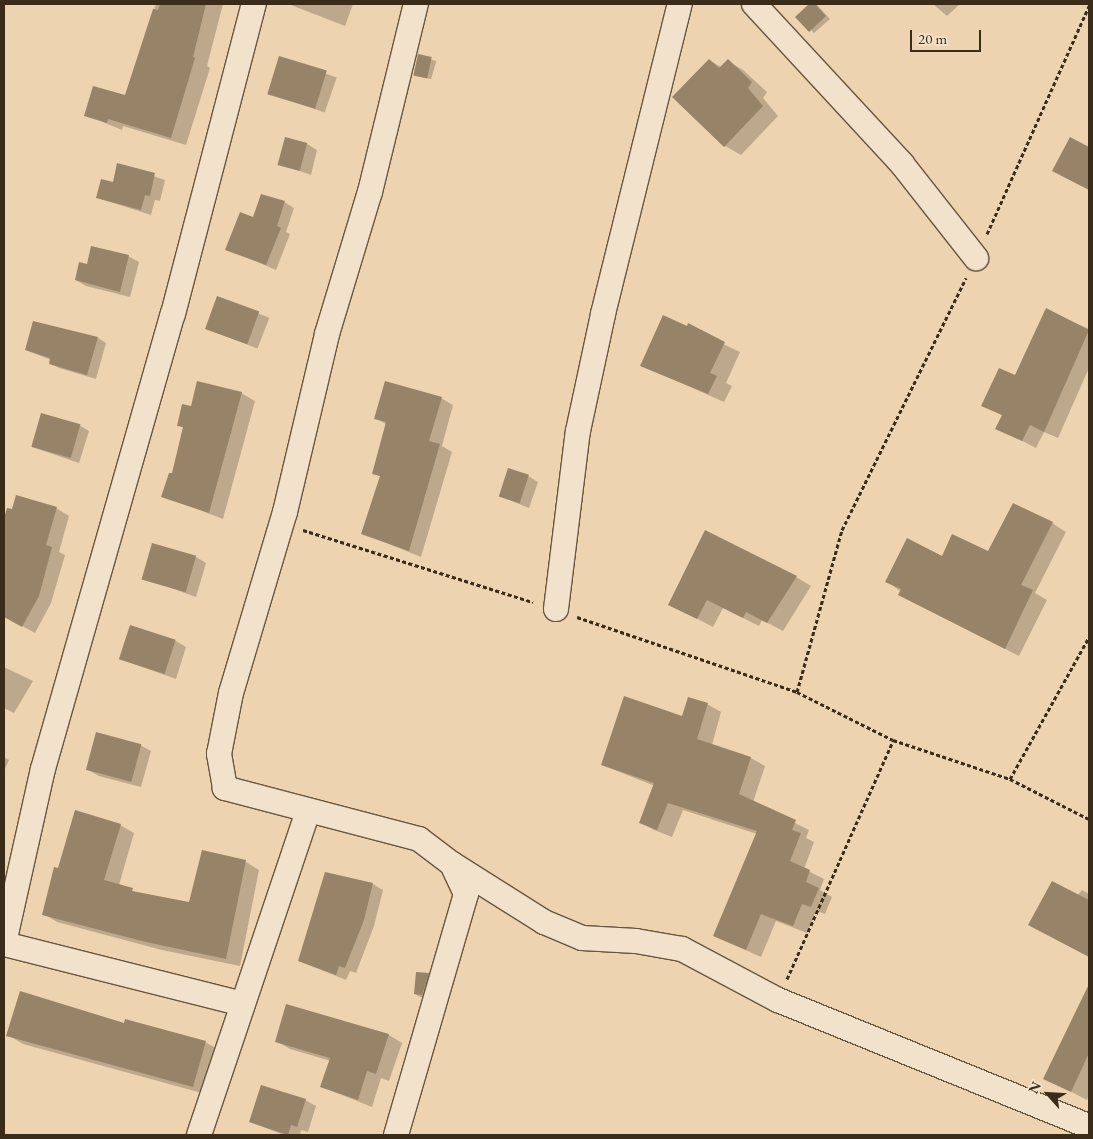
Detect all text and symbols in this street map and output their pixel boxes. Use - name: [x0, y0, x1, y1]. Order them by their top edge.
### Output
- scale bar: [913, 20, 984, 52]
- text: 20 m: [918, 29, 947, 48]
- north arrow: [1023, 1069, 1073, 1119]
- text: N: [1024, 1078, 1045, 1096]

